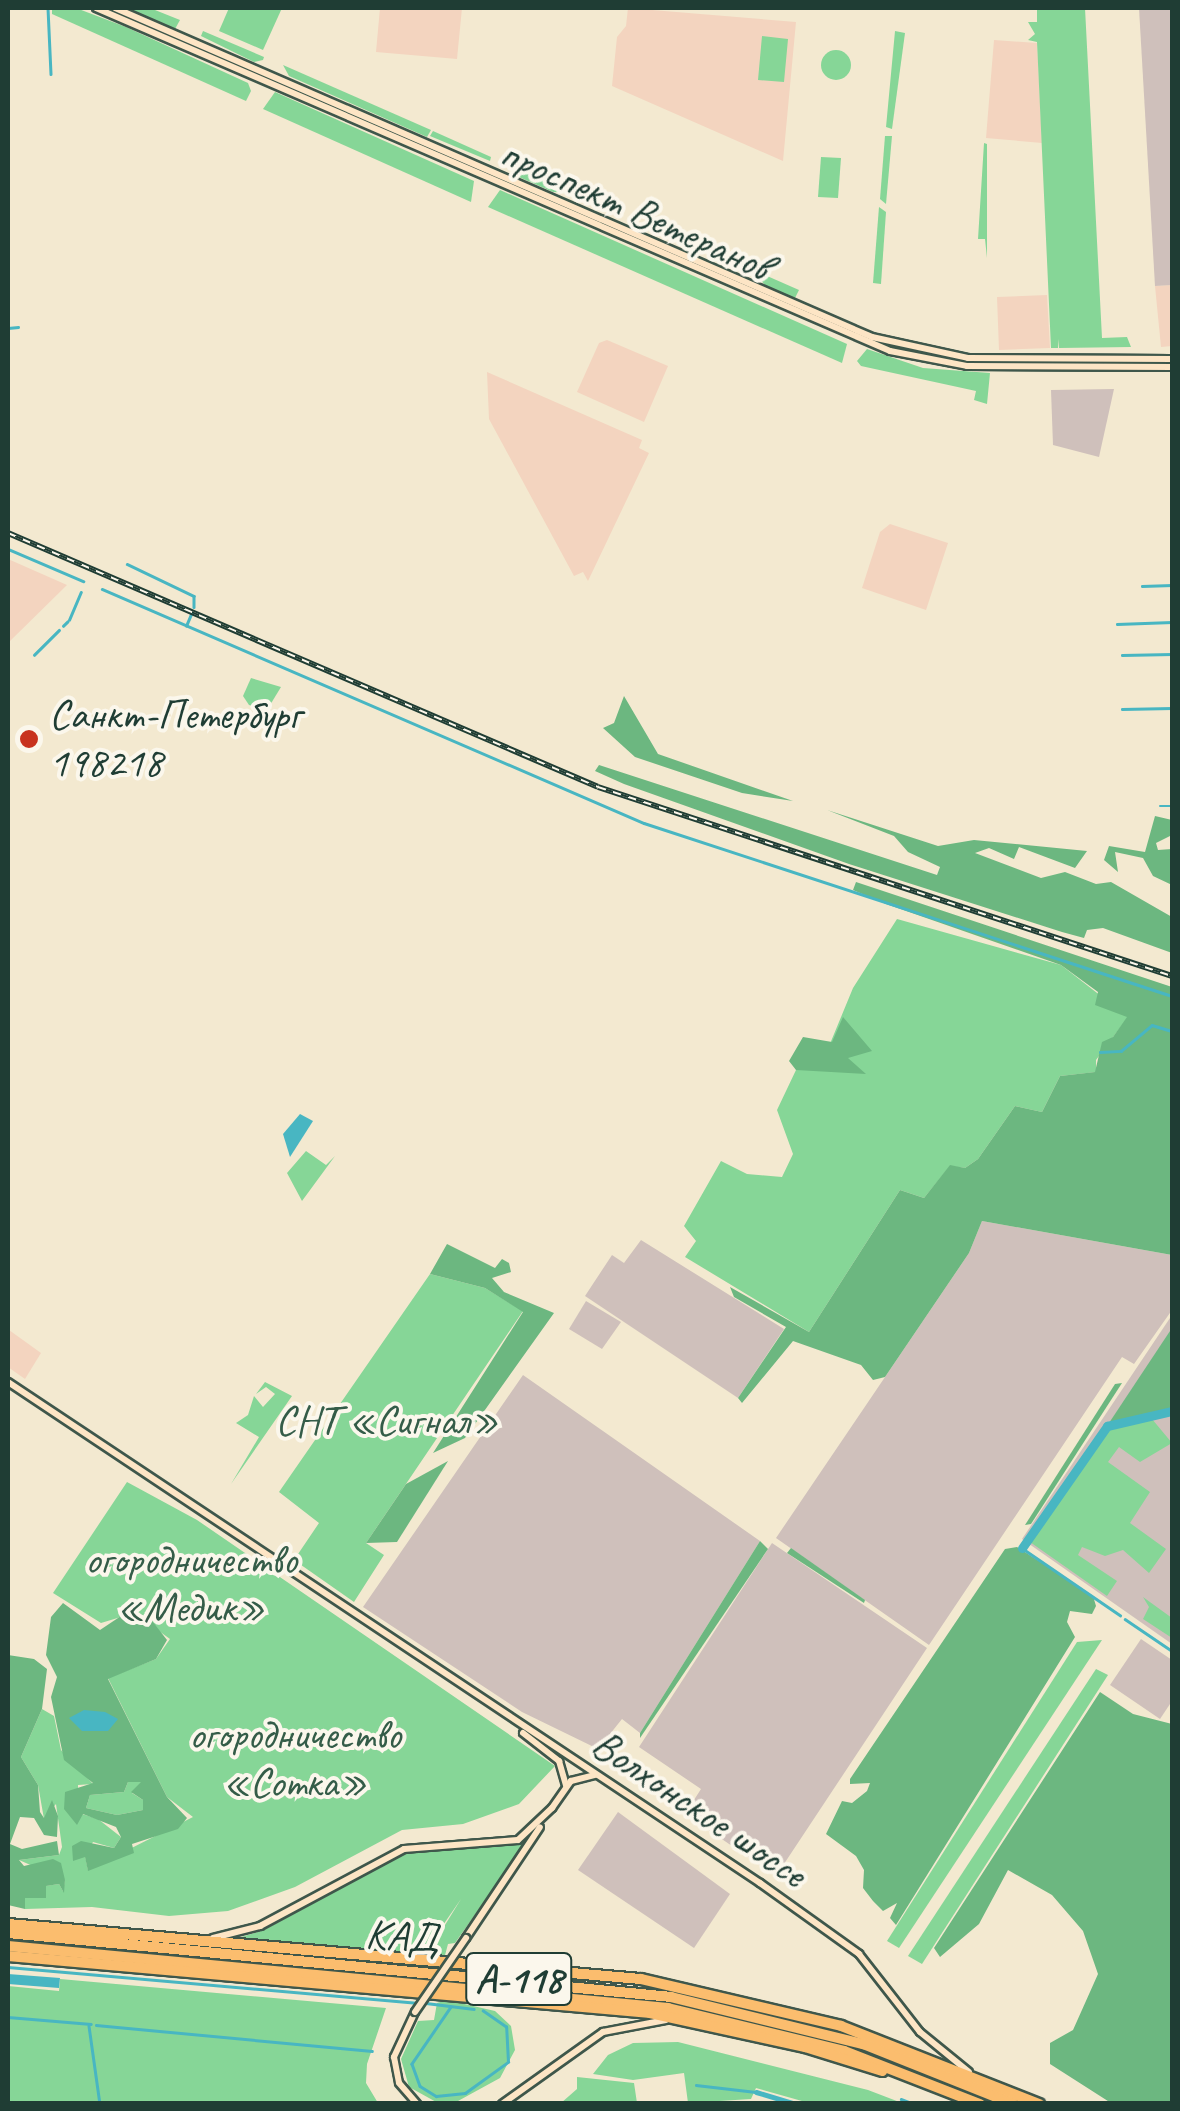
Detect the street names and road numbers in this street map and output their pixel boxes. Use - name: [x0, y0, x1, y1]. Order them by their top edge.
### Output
- street label: проспект Ветеранов: [492, 128, 778, 292]
- street label: Волхонское шоссе: [581, 1718, 817, 1900]
- street label: КАД: [364, 1909, 440, 1965]
- road number: А-118: [464, 1944, 574, 2014]

